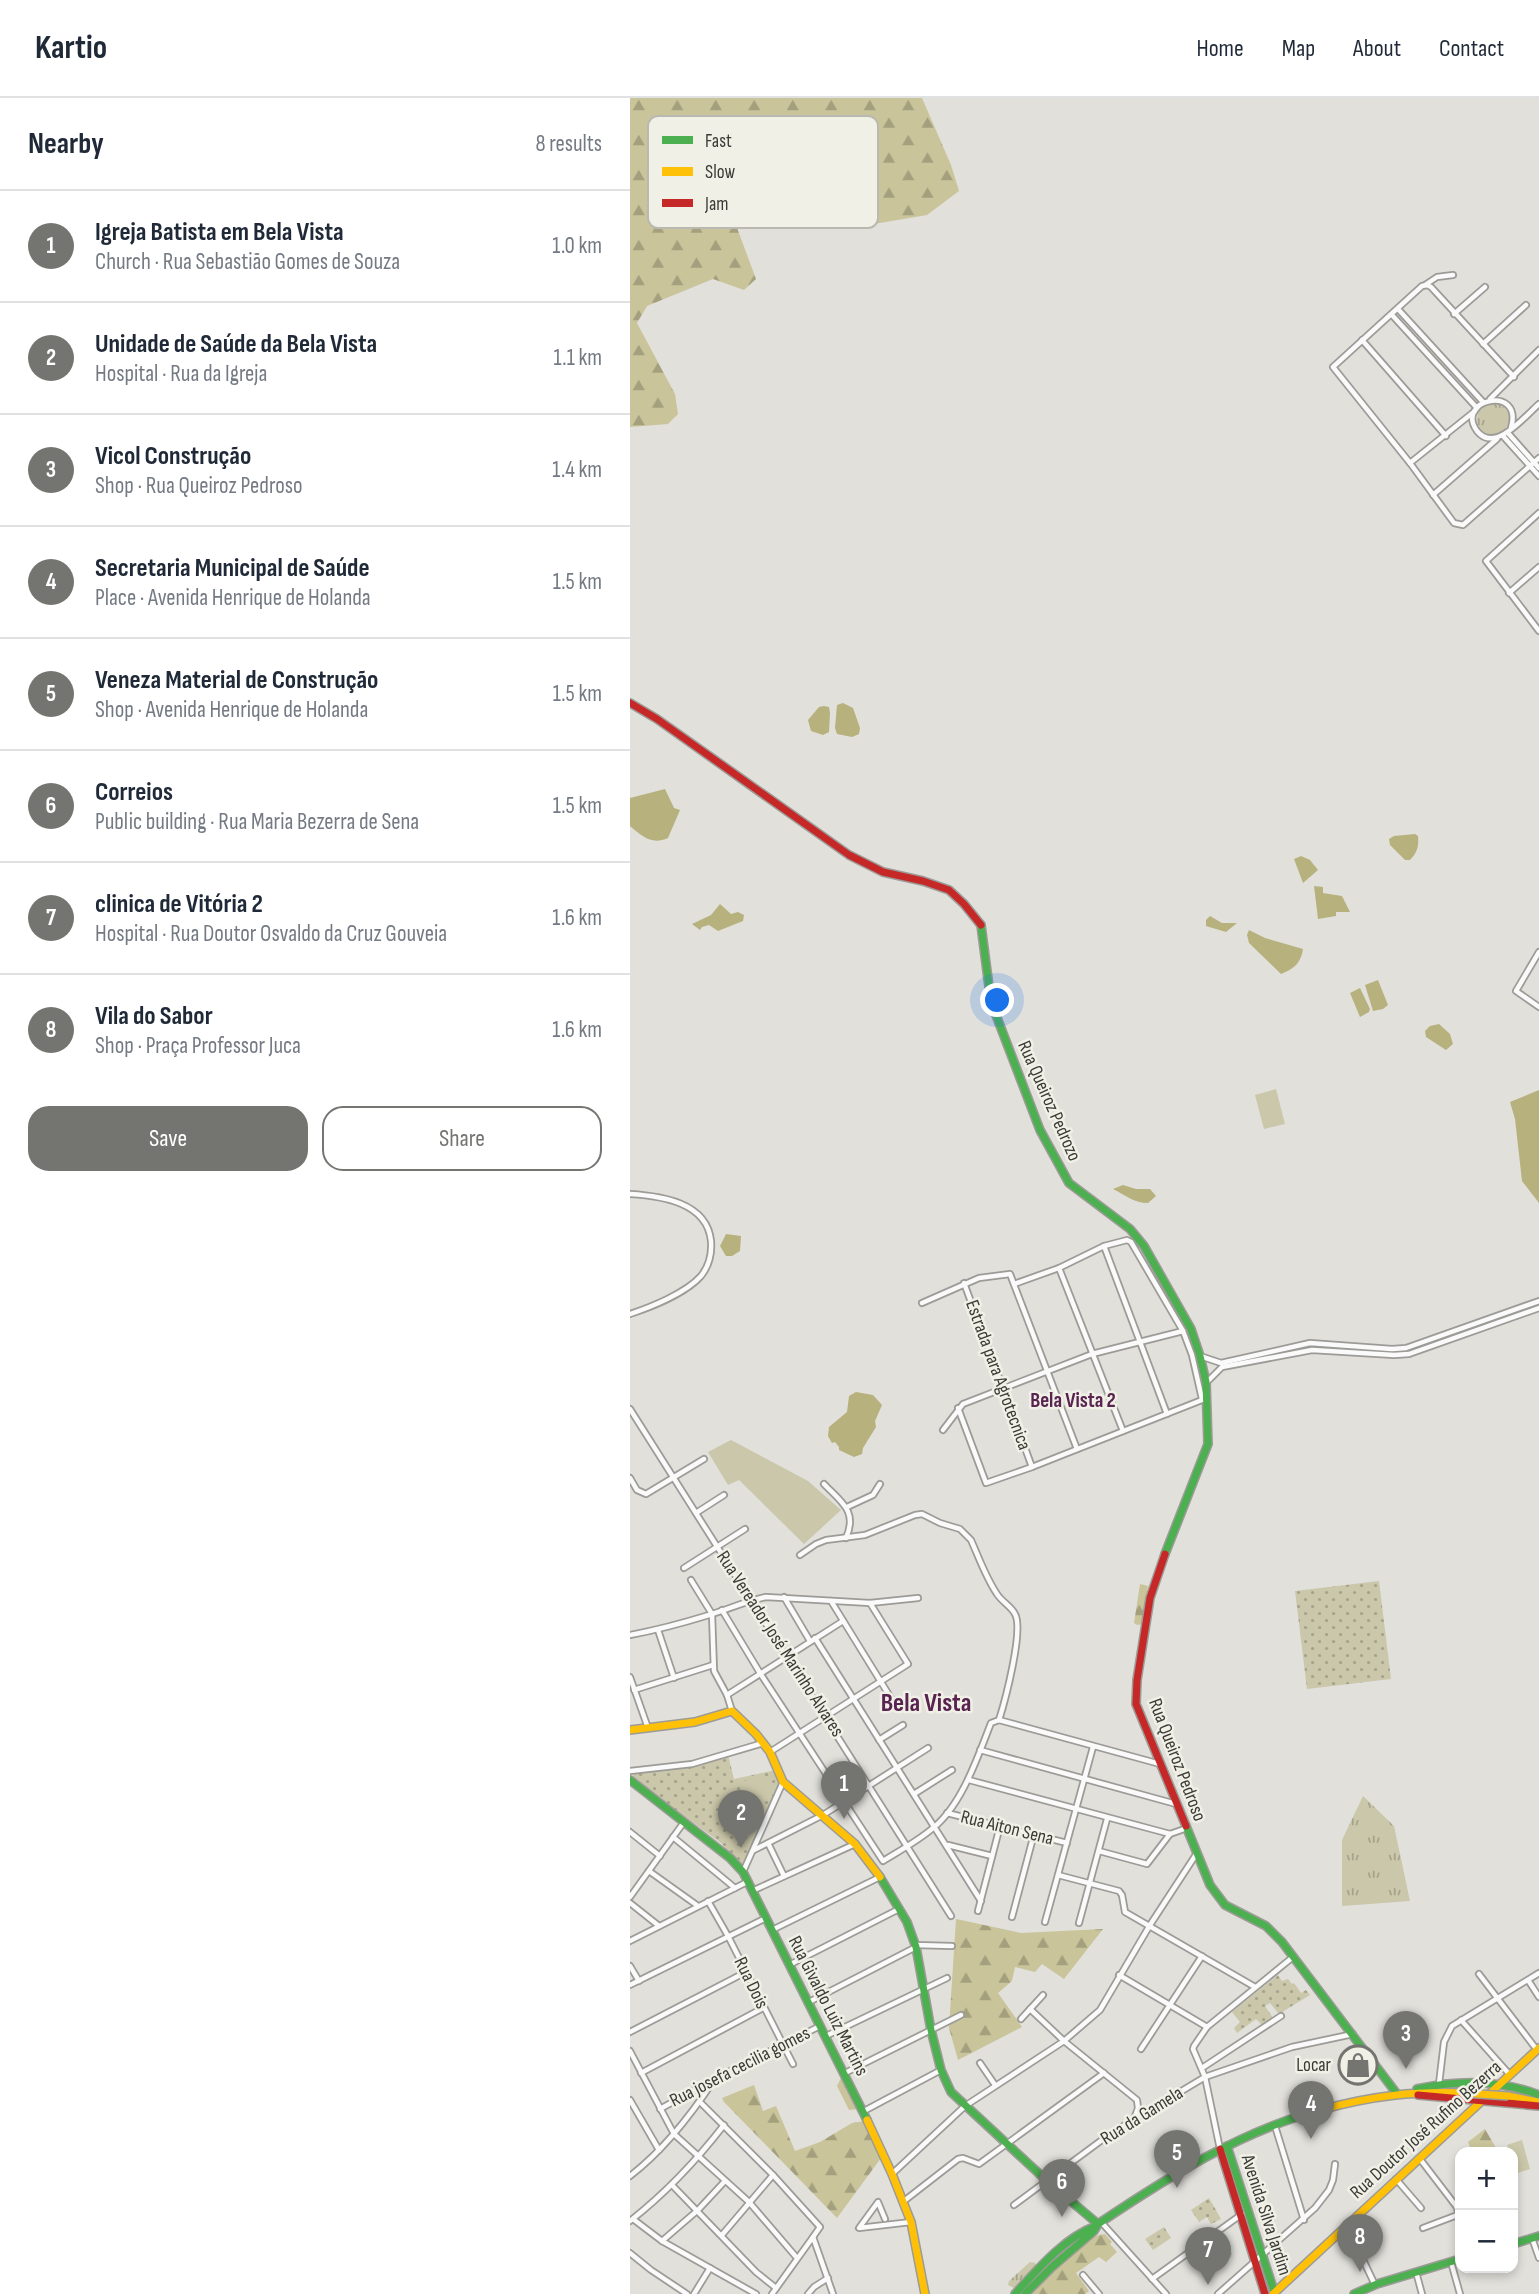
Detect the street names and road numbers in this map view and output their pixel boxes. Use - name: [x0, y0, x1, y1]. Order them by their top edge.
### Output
- street label: Rua Queiroz Pedrozo: [1012, 1037, 1086, 1165]
- street label: Estrada para Agrotecnica: [960, 1297, 1036, 1453]
- street label: Rua Vereador José Marinho Alvares: [711, 1547, 849, 1741]
- street label: Rua Queiroz Pedroso: [1143, 1695, 1211, 1825]
- street label: Rua Aiton Sena: [958, 1805, 1056, 1851]
- street label: Rua Givaldo Luiz Martins: [783, 1932, 873, 2080]
- street label: Rua Dois: [729, 1953, 773, 2013]
- street label: Rua josefa cecilia gomes: [666, 2022, 814, 2112]
- street label: Rua Doutor José Rufino Bezerra: [1346, 2056, 1506, 2204]
- street label: Rua da Gamela: [1097, 2082, 1187, 2150]
- street label: Avenida Silva Jardim: [1235, 2151, 1296, 2278]

